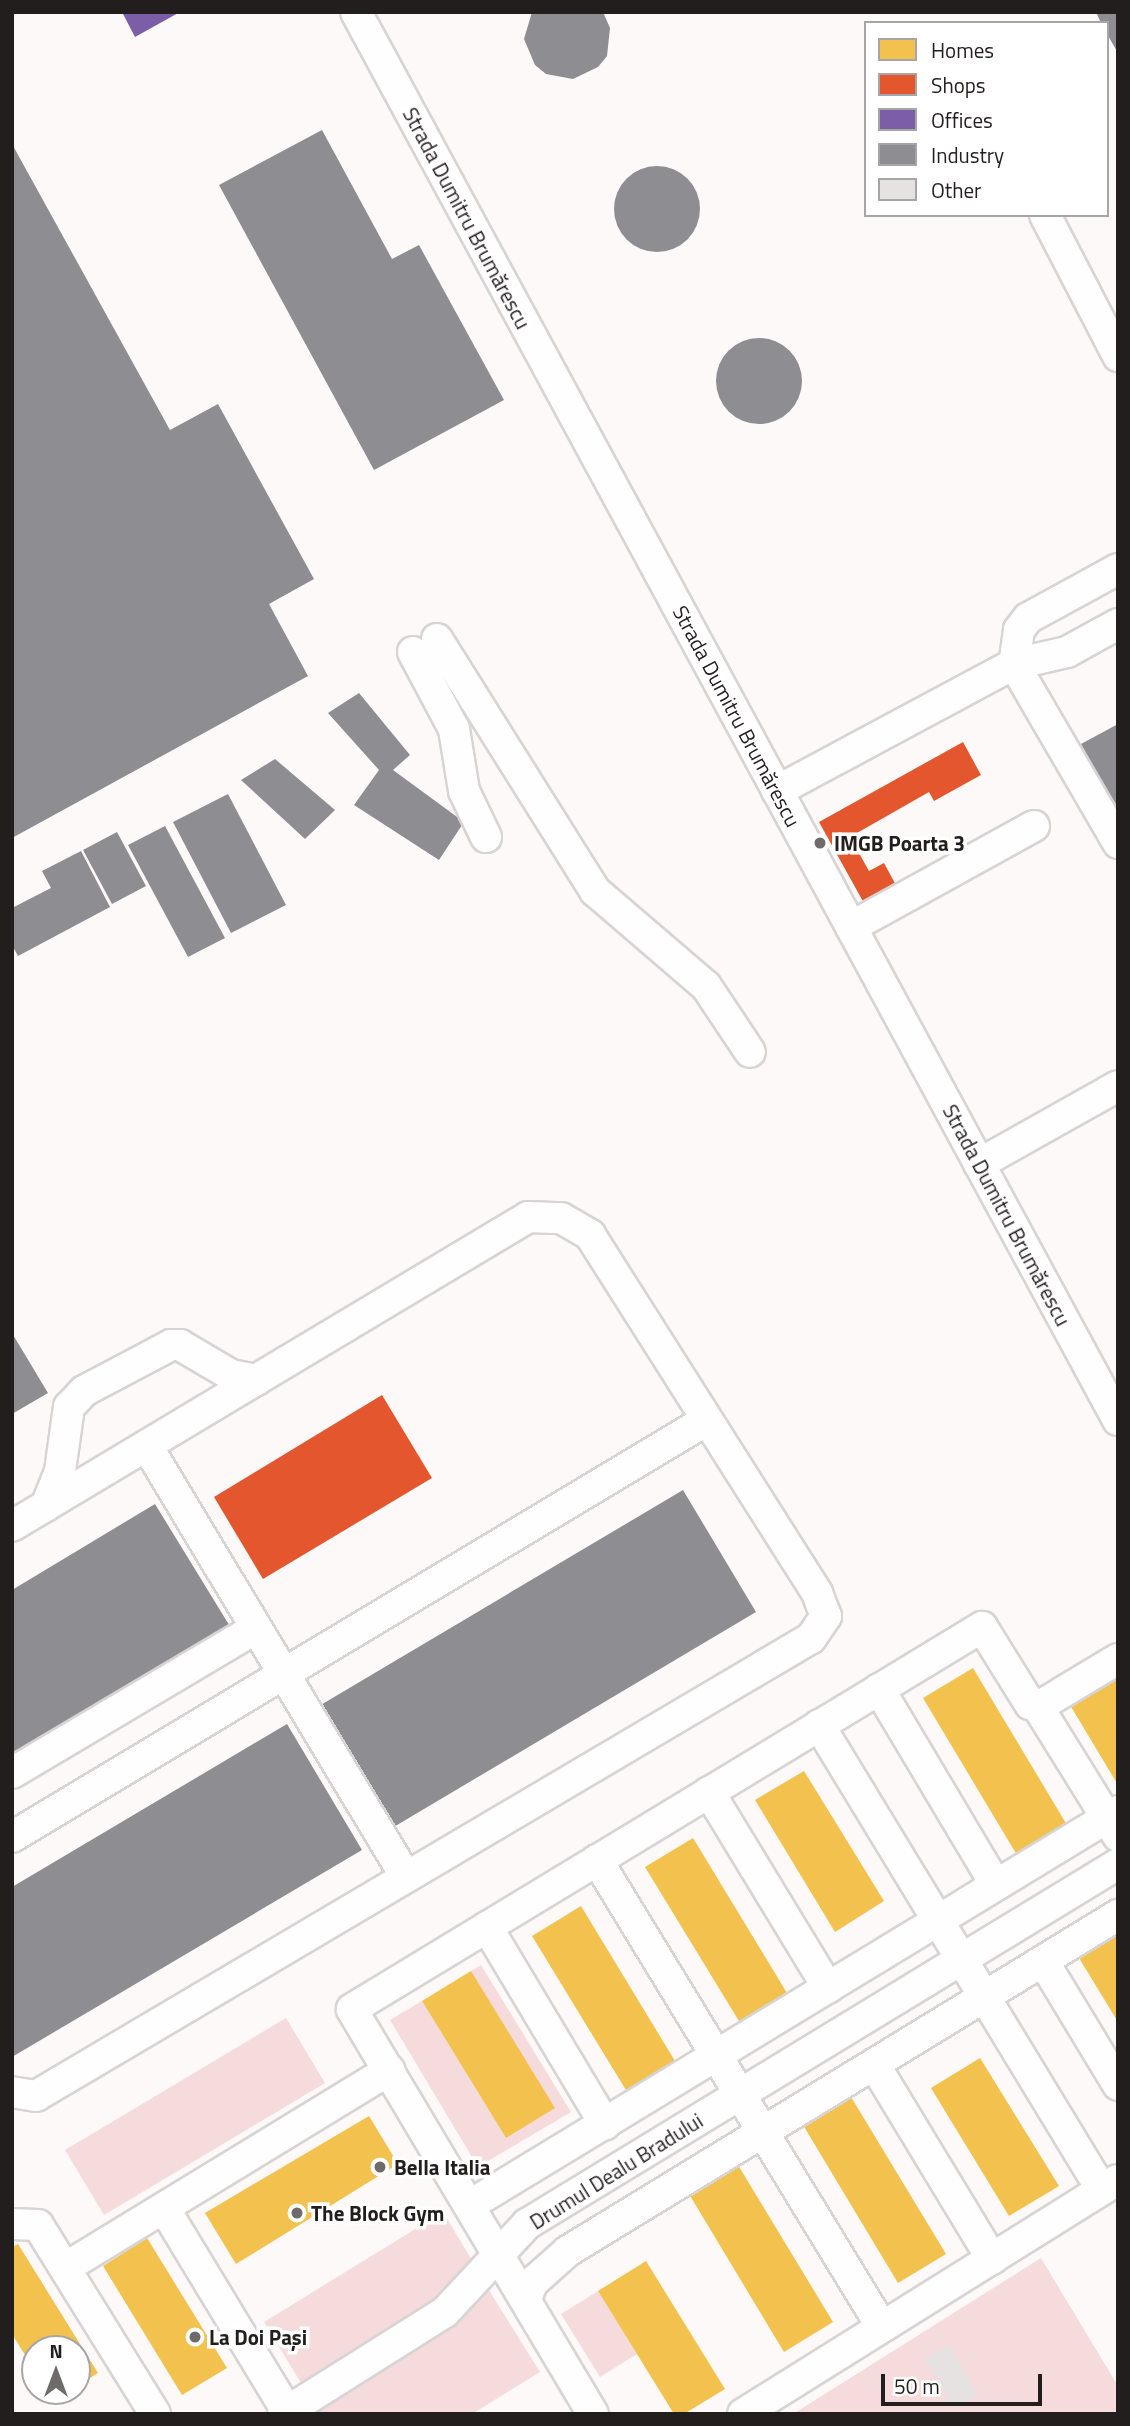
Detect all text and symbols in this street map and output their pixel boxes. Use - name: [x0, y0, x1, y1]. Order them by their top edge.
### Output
- legend: [864, 21, 1109, 217]
- text: Homes: [931, 34, 994, 66]
- text: Shops: [931, 69, 986, 101]
- street label: Strada Dumitru Brumărescu: [398, 103, 536, 333]
- text: Offices: [931, 104, 993, 136]
- text: Industry: [931, 139, 1004, 171]
- text: Other: [931, 174, 981, 206]
- street label: Strada Dumitru Brumărescu: [668, 601, 806, 831]
- place label: IMGB Poarta 3: [834, 830, 965, 856]
- marker: IMGB Poarta 3: [812, 835, 828, 851]
- street label: Strada Dumitru Brumărescu: [938, 1100, 1076, 1330]
- street label: Drumul Dealu Bradului: [525, 2108, 707, 2234]
- place label: Bella Italia: [394, 2154, 490, 2180]
- marker: Bella Italia: [372, 2159, 388, 2175]
- place label: The Block Gym: [311, 2200, 444, 2226]
- marker: The Block Gym: [289, 2205, 305, 2221]
- place label: La Doi Pași: [209, 2324, 307, 2350]
- marker: La Doi Pași: [187, 2329, 203, 2345]
- north arrow: [21, 2335, 91, 2405]
- text: N: [49, 2336, 63, 2365]
- scale bar: [885, 2360, 1046, 2404]
- text: 50 m: [894, 2370, 940, 2402]

